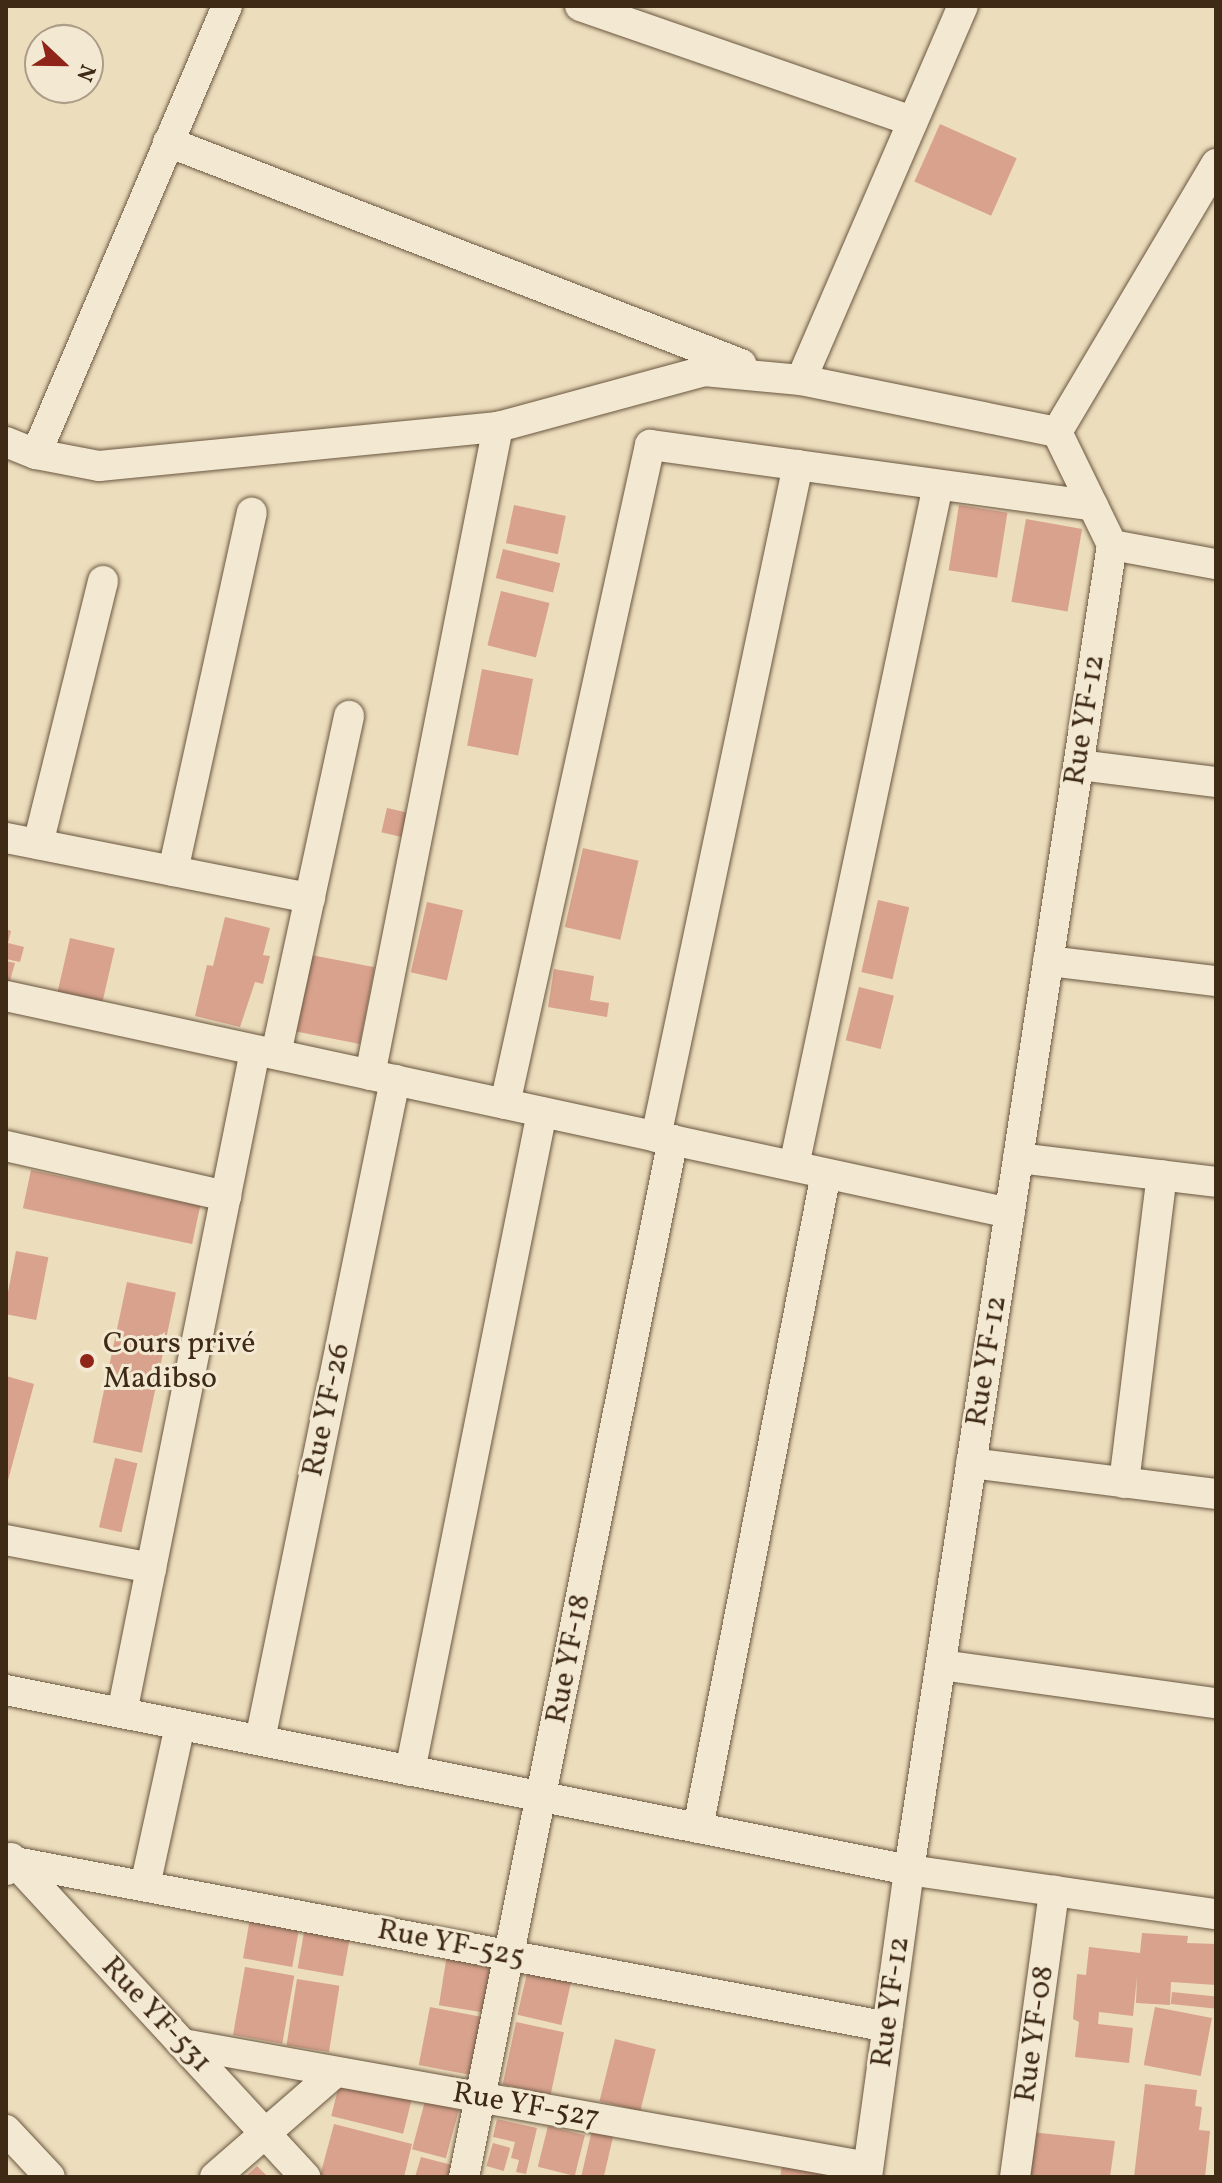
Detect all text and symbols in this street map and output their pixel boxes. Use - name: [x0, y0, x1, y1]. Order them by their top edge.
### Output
- north arrow: [24, 24, 104, 104]
- text: N: [67, 59, 102, 86]
- street label: Rue YF-12: [1057, 652, 1113, 788]
- street label: Rue YF-12: [959, 1293, 1015, 1429]
- place label: Cours privé Madibso: [103, 1326, 255, 1396]
- street label: Rue YF-26: [295, 1340, 359, 1480]
- marker: Cours privé Madibso: [78, 1352, 96, 1370]
- street label: Rue YF-18: [539, 1591, 599, 1727]
- street label: Rue YF-525: [374, 1912, 528, 1976]
- street label: Rue YF-12: [864, 1934, 918, 2070]
- street label: Rue YF-531: [93, 1949, 219, 2081]
- street label: Rue YF-08: [1008, 1963, 1062, 2105]
- street label: Rue YF-527: [449, 2075, 603, 2137]

